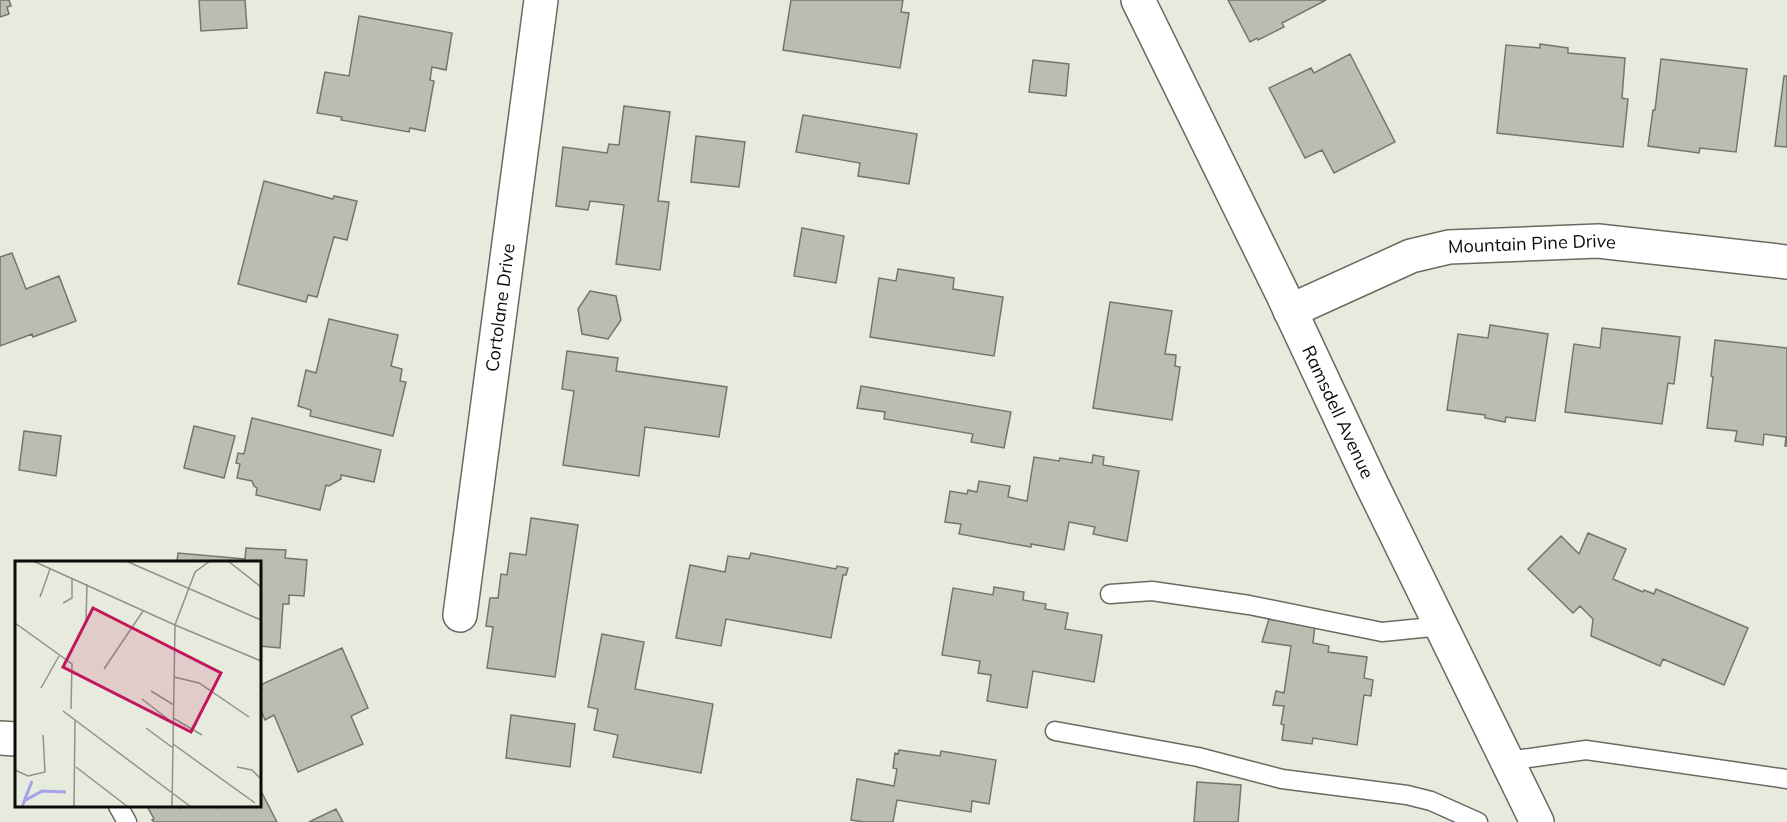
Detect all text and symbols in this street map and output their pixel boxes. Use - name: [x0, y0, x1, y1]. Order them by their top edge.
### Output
- street label: Mountain Pine Drive: [1448, 229, 1617, 258]
- street label: Cortolane Drive: [480, 242, 520, 373]
- street label: Ramsdell Avenue: [1297, 342, 1379, 482]
- inset map: [15, 561, 261, 807]

